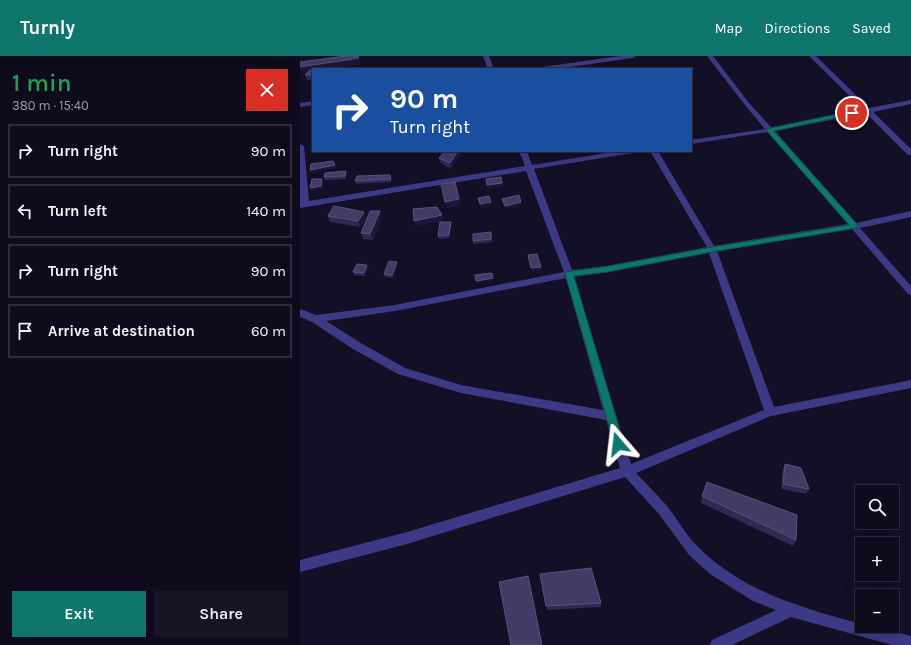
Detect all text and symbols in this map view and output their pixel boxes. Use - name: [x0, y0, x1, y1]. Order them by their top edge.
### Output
- text: Turnly: [20, 17, 75, 39]
- text: Map: [715, 20, 743, 37]
- text: Directions: [765, 20, 830, 37]
- text: Saved: [852, 20, 891, 37]
- text: 1 min: [12, 69, 72, 97]
- button: close: [246, 69, 288, 111]
- text: 90 m: [390, 82, 458, 115]
- icon: right: [324, 84, 376, 136]
- pin: [835, 96, 869, 130]
- text: 380 m · 15:40: [12, 98, 89, 113]
- icon: arrive: [841, 102, 863, 124]
- text: Turn right: [390, 116, 470, 138]
- icon: right: [14, 140, 36, 162]
- text: Turn right: [48, 142, 118, 160]
- text: 90 m: [251, 142, 286, 160]
- icon: left: [14, 200, 36, 222]
- text: Turn left: [48, 202, 107, 220]
- text: 140 m: [246, 202, 286, 220]
- icon: right: [14, 260, 36, 282]
- text: Turn right: [48, 262, 118, 280]
- text: 90 m: [251, 262, 286, 280]
- icon: arrive: [14, 320, 36, 342]
- text: Arrive at destination: [48, 322, 195, 340]
- text: 60 m: [251, 322, 286, 340]
- position arrow: [597, 423, 639, 465]
- map controls: [855, 485, 899, 633]
- button: search: [855, 485, 899, 529]
- button: +: [855, 537, 899, 581]
- button: −: [855, 589, 899, 633]
- button: Exit: [12, 591, 146, 637]
- button: Share: [154, 591, 288, 637]

